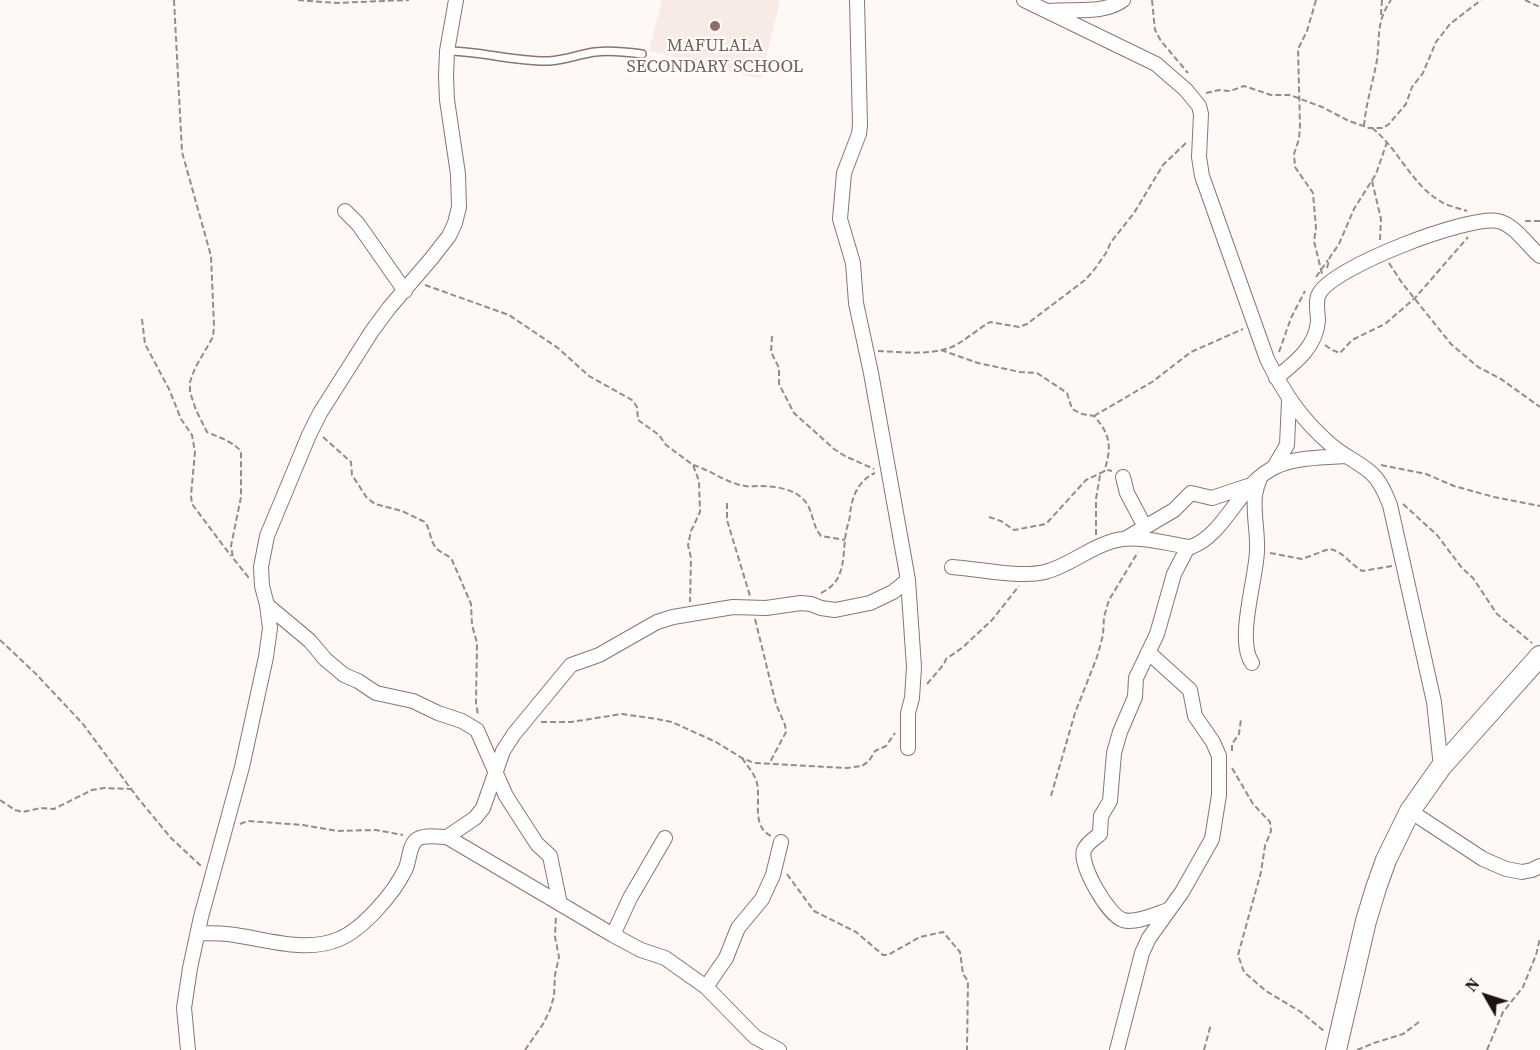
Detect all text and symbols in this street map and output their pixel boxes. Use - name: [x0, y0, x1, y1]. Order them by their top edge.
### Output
- marker: MAFULALA SECONDARY SCHOOL: [708, 19, 722, 33]
- place label: MAFULALA SECONDARY SCHOOL: [627, 35, 803, 78]
- north arrow: [1456, 966, 1516, 1026]
- text: N: [1460, 973, 1484, 996]

